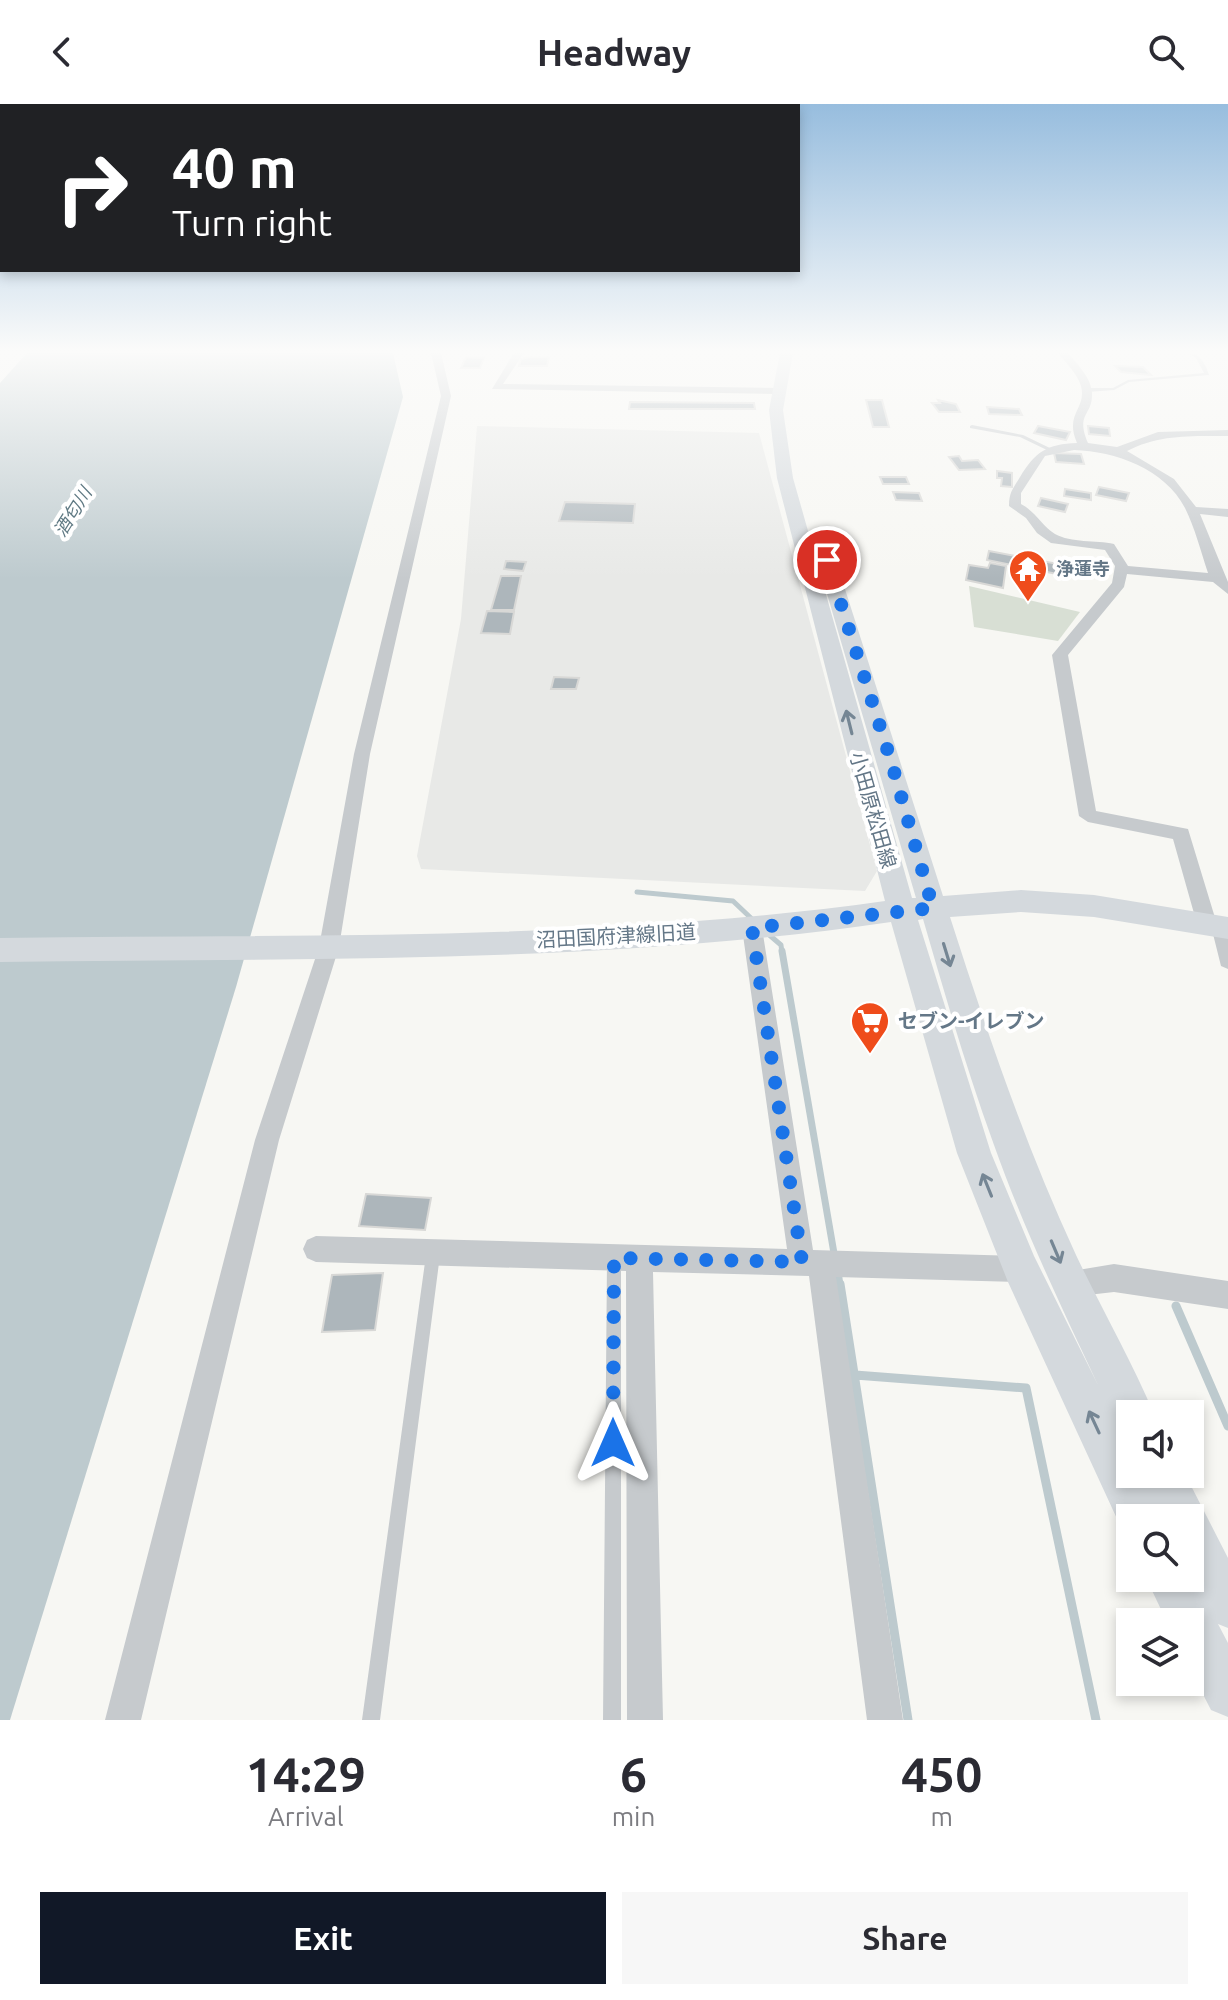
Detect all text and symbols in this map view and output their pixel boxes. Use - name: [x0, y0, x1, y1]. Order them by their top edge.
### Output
- icon: back: [40, 30, 84, 74]
- icon: search: [1144, 30, 1188, 74]
- text: Headway: [537, 32, 691, 73]
- icon: right: [40, 136, 144, 240]
- text: 40 m: [172, 136, 297, 199]
- text: Turn right: [172, 202, 332, 243]
- water label: 酒匂川: [49, 482, 96, 540]
- pin: [793, 526, 861, 594]
- icon: arrive: [805, 538, 849, 582]
- temple icon: 浄蓮寺: [1007, 548, 1049, 603]
- place label: 浄蓮寺: [1056, 558, 1110, 578]
- one-way arrow: [840, 710, 855, 735]
- street label: 小田原松田線: [846, 749, 901, 871]
- street label: 沼田国府津線旧道: [535, 920, 696, 951]
- one-way arrow: [941, 942, 956, 967]
- supermarket icon: セブン-イレブン: [849, 1000, 891, 1055]
- place label: セブン-イレブン: [898, 1009, 1045, 1032]
- one-way arrow: [979, 1173, 994, 1198]
- one-way arrow: [1049, 1239, 1064, 1263]
- map controls: [1116, 1400, 1204, 1696]
- button: sound: [1116, 1400, 1204, 1488]
- position arrow: [571, 1401, 655, 1485]
- one-way arrow: [1086, 1411, 1101, 1435]
- button: search: [1116, 1504, 1204, 1592]
- button: layers: [1116, 1608, 1204, 1696]
- text: 14:29: [246, 1747, 366, 1801]
- text: 6: [620, 1747, 647, 1801]
- text: 450: [901, 1747, 982, 1801]
- text: Arrival: [268, 1802, 344, 1831]
- text: min: [612, 1802, 655, 1831]
- text: m: [930, 1802, 953, 1831]
- button: Exit: [40, 1892, 606, 1984]
- button: Share: [622, 1892, 1188, 1984]

